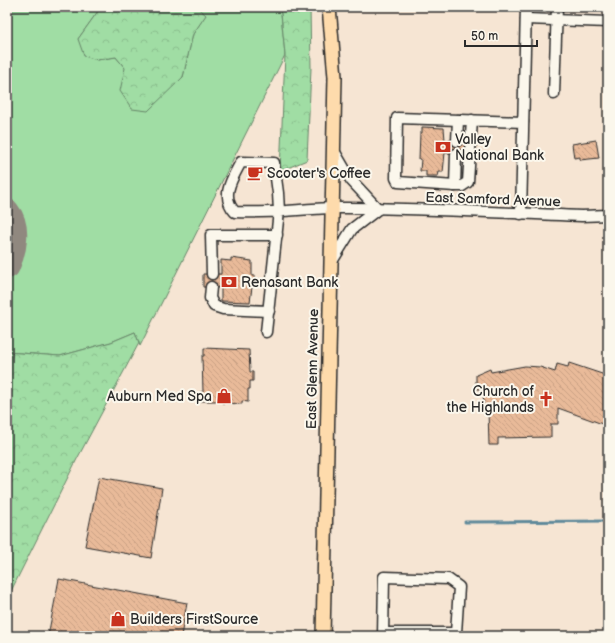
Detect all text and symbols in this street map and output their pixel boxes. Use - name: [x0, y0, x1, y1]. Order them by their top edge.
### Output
- scale bar: [465, 22, 537, 48]
- text: 50 m: [471, 29, 498, 44]
- place label: Valley National Bank: [455, 131, 544, 164]
- bank icon: Valley National Bank: [434, 138, 452, 156]
- cafe icon: Scooter's Coffee: [246, 164, 264, 182]
- place label: Scooter's Coffee: [267, 165, 371, 182]
- street label: East Samford Avenue: [425, 189, 561, 210]
- bank icon: Renasant Bank: [220, 273, 238, 291]
- place label: Renasant Bank: [241, 274, 338, 291]
- street label: East Glenn Avenue: [303, 309, 322, 429]
- place label: Church of the Highlands: [447, 383, 535, 416]
- shop icon: Auburn Med Spa: [215, 387, 233, 405]
- place label: Auburn Med Spa: [107, 388, 212, 405]
- church icon: Church of the Highlands: [537, 390, 555, 408]
- shop icon: Builders FirstSource: [109, 610, 127, 628]
- place label: Builders FirstSource: [130, 611, 258, 628]

